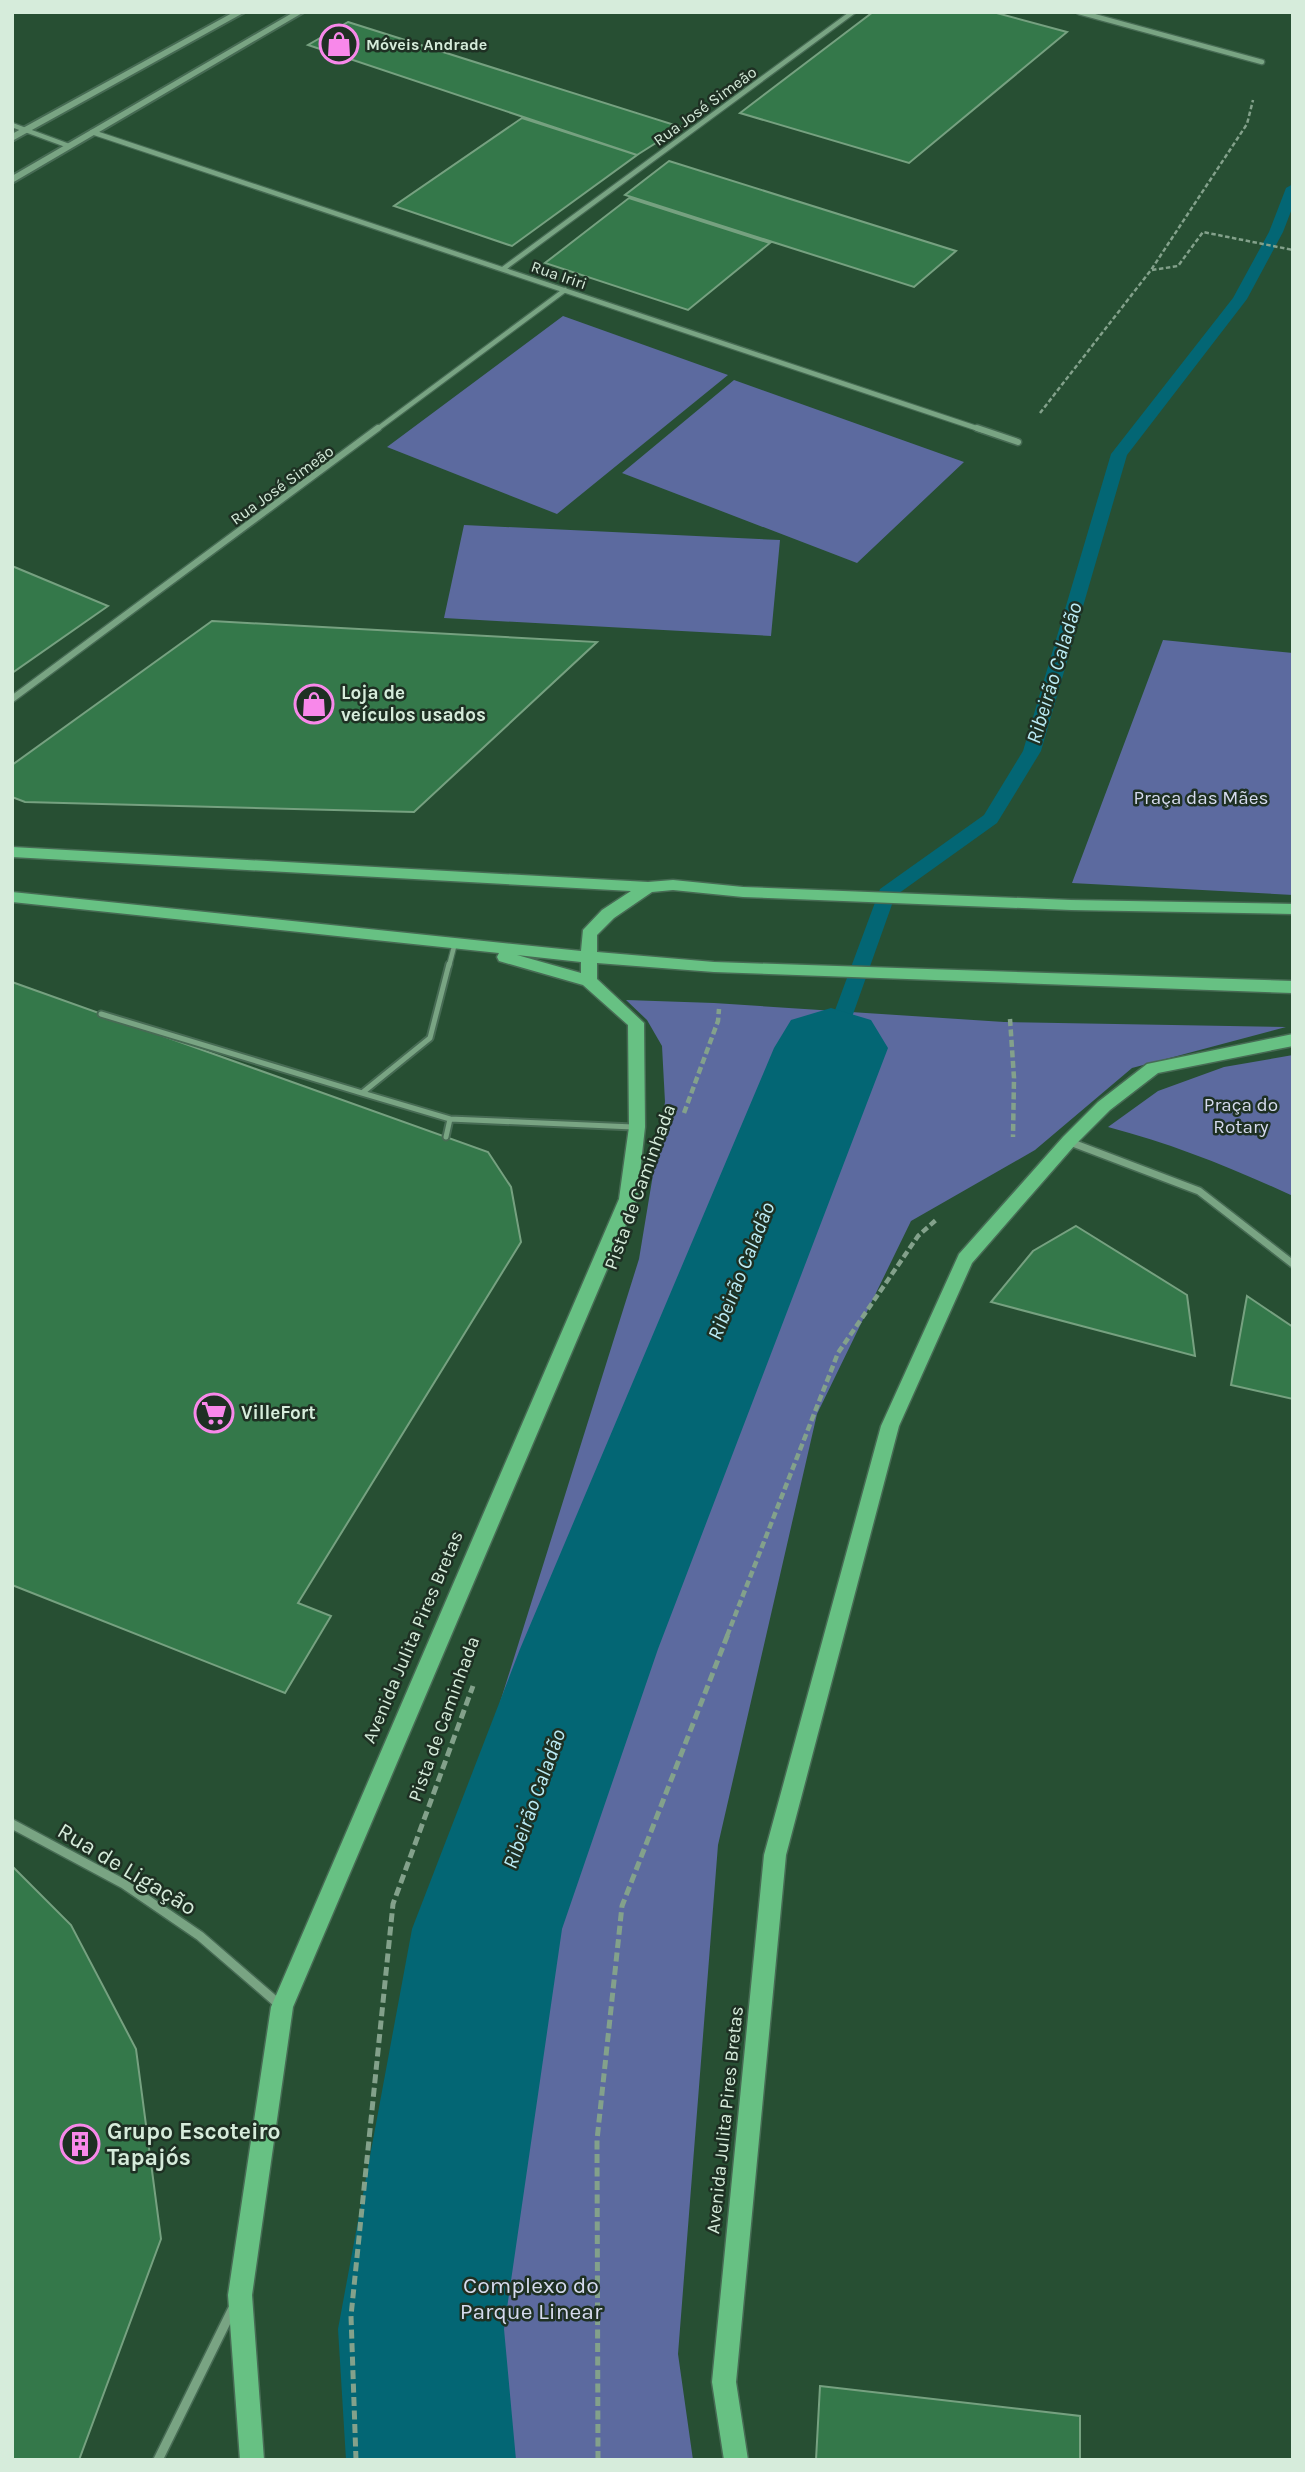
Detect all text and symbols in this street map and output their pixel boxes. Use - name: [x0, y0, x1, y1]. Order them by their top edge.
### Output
- shop icon: Móveis Andrade: [318, 23, 360, 65]
- place label: Móveis Andrade: [366, 35, 487, 54]
- street label: Rua José Simeão: [650, 62, 760, 150]
- street label: Rua Iriri: [529, 257, 589, 293]
- street label: Rua José Simeão: [227, 441, 337, 529]
- water label: Ribeirão Caladão: [1021, 599, 1087, 747]
- place label: Loja de veículos usados: [341, 682, 486, 726]
- shop icon: Loja de veículos usados: [293, 683, 335, 725]
- park label: Praça das Mães: [1133, 787, 1269, 809]
- park label: Praça do Rotary: [1204, 1094, 1278, 1138]
- street label: Pista de Caminhada: [600, 1101, 680, 1273]
- water label: Ribeirão Caladão: [702, 1198, 780, 1343]
- supermarket icon: VilleFort: [193, 1392, 235, 1434]
- place label: VilleFort: [241, 1402, 316, 1424]
- street label: Avenida Julita Pires Bretas: [358, 1527, 468, 1747]
- street label: Pista de Caminhada: [404, 1633, 484, 1805]
- water label: Ribeirão Caladão: [498, 1725, 571, 1872]
- street label: Rua de Ligação: [53, 1817, 201, 1921]
- street label: Avenida Julita Pires Bretas: [702, 2005, 748, 2235]
- place label: Grupo Escoteiro Tapajós: [107, 2118, 281, 2171]
- building icon: Grupo Escoteiro Tapajós: [59, 2123, 101, 2165]
- park label: Complexo do Parque Linear: [460, 2272, 603, 2325]

